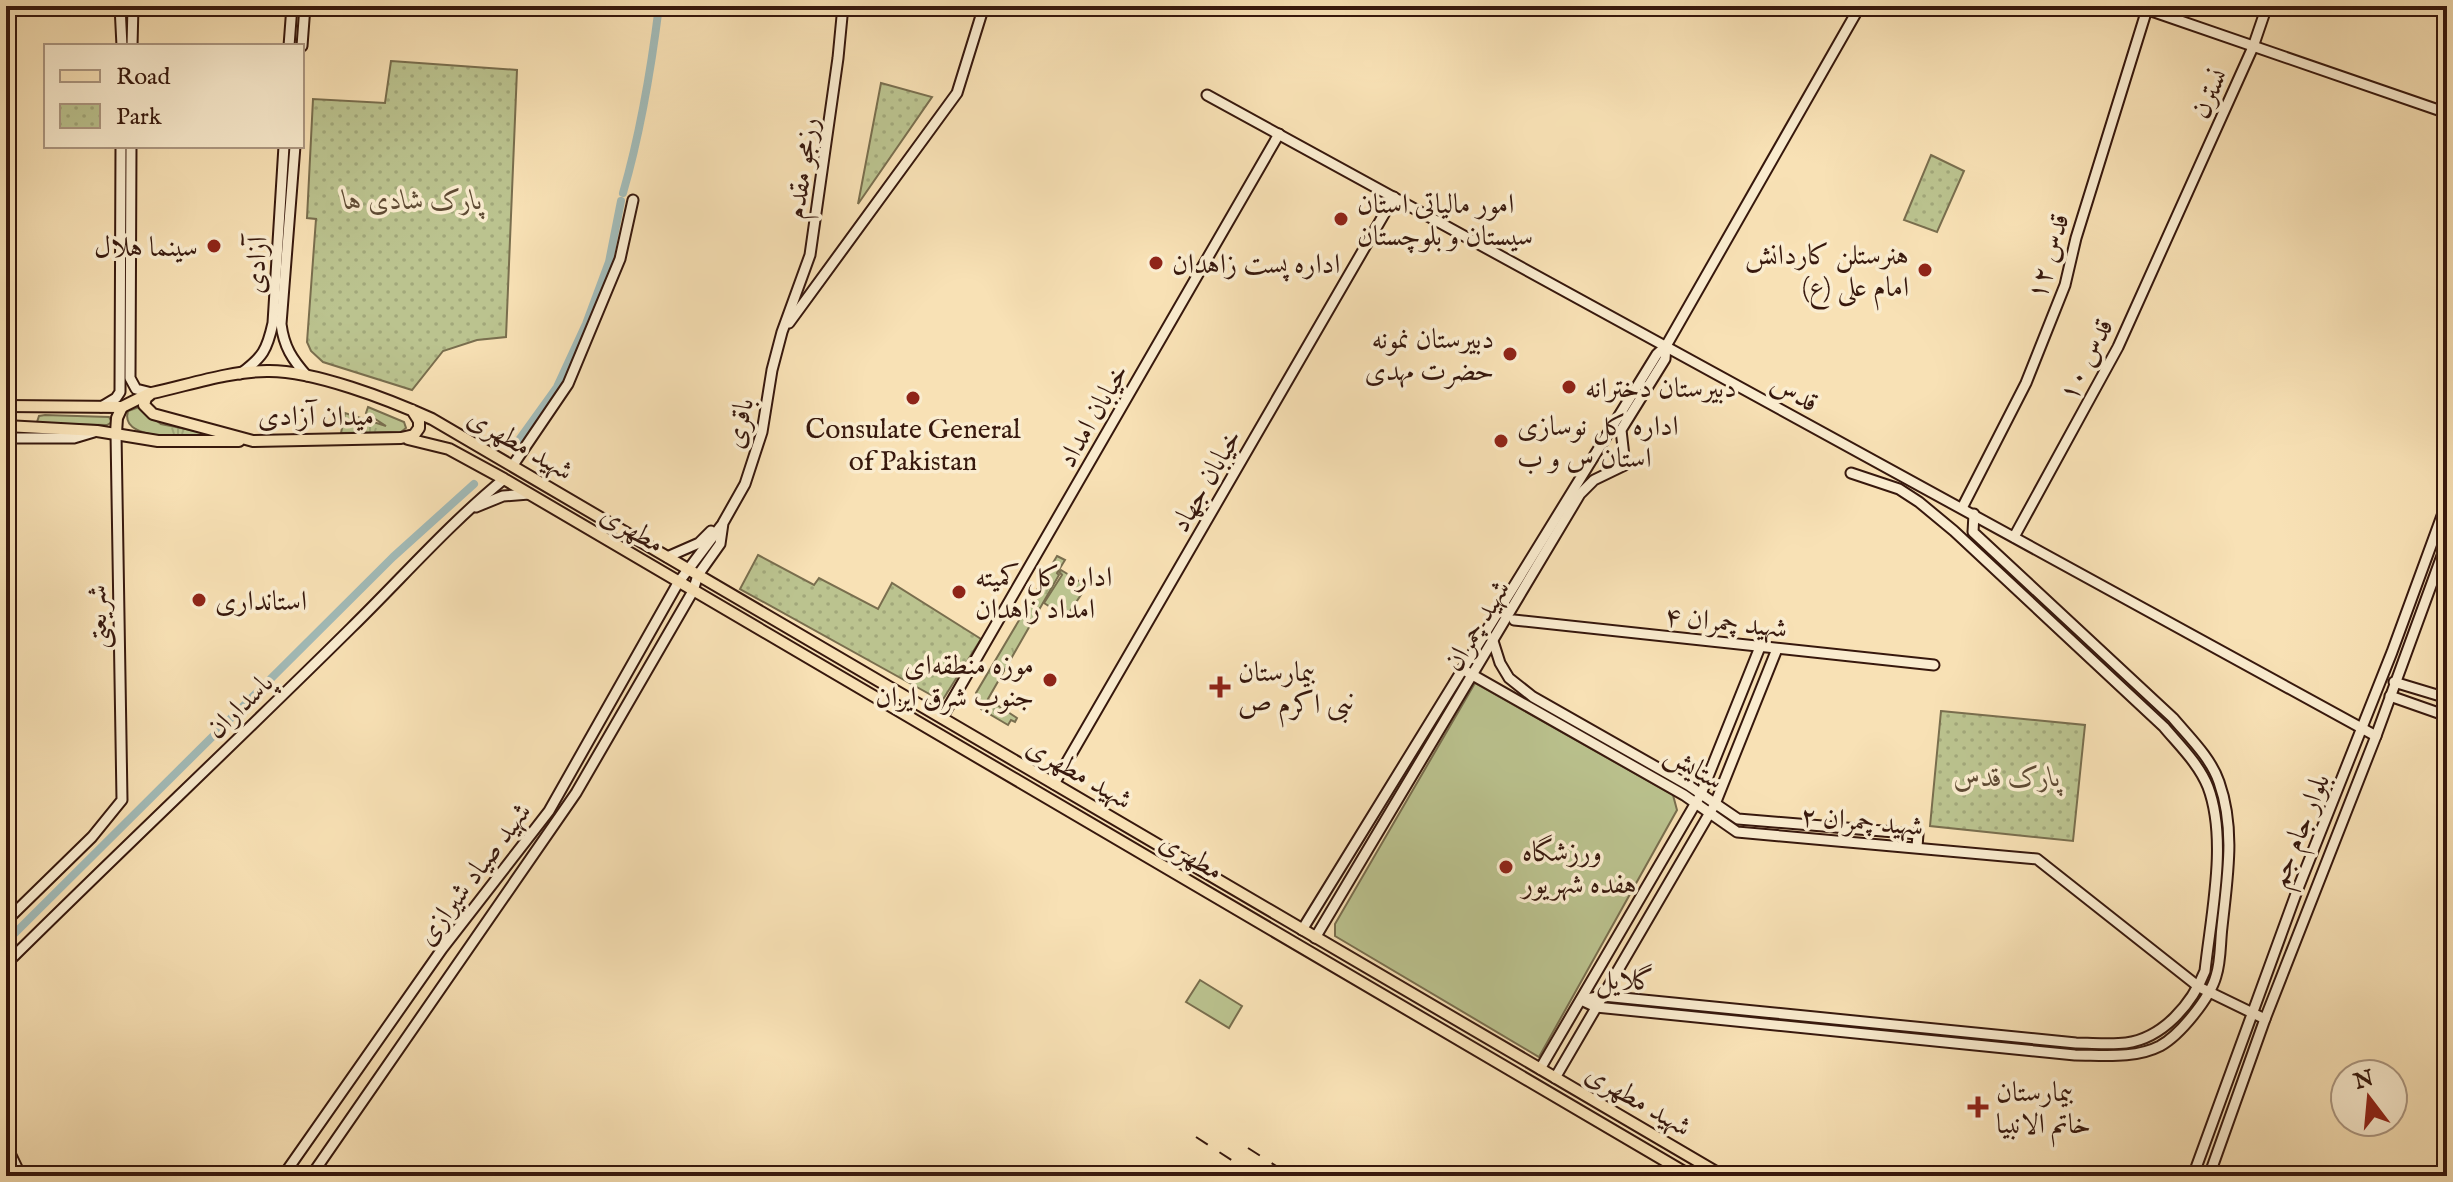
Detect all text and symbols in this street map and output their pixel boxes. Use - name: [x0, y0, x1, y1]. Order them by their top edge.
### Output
- legend: [44, 44, 304, 148]
- text: Road: [116, 62, 170, 93]
- street label: نسترن: [2184, 63, 2237, 125]
- text: Park: [116, 102, 162, 133]
- street label: رزمجو مقدم: [779, 115, 833, 222]
- park label: پارک شادی ها: [340, 184, 485, 220]
- place label: امور مالیاتی استان سیستان و بلوچستان: [1357, 188, 1533, 255]
- street label: قدس ۱۲: [2020, 209, 2079, 304]
- marker: امور مالیاتی استان سیستان و بلوچستان: [1332, 210, 1350, 228]
- place label: سینما هلال: [94, 231, 198, 266]
- street label: آزادی: [238, 233, 277, 295]
- marker: سینما هلال: [205, 237, 223, 255]
- place label: هنرستلن کاردانش امام علی (ع): [1745, 239, 1909, 311]
- place label: اداره پست زاهدان: [1172, 248, 1340, 283]
- marker: اداره پست زاهدان: [1147, 254, 1165, 272]
- marker: هنرستلن کاردانش امام علی (ع): [1916, 261, 1934, 279]
- street label: قدس ۱۰: [2052, 313, 2123, 407]
- place label: دبیرستان نمونه حضرت مهدی: [1365, 323, 1494, 390]
- marker: دبیرستان نمونه حضرت مهدی: [1501, 345, 1519, 363]
- street label: خیابان امداد: [1050, 358, 1138, 474]
- street label: قدس: [1764, 367, 1824, 421]
- place label: دبیرستان دخترانه: [1585, 372, 1737, 407]
- marker: دبیرستان دخترانه: [1560, 378, 1578, 396]
- marker: Consulate General of Pakistan: [904, 389, 922, 407]
- street label: باقری: [718, 395, 763, 452]
- street label: میدان آزادی: [258, 399, 374, 435]
- street label: شهید مطهری: [460, 401, 579, 490]
- place label: اداره کل نوسازی استان س و ب: [1517, 410, 1679, 477]
- place label: Consulate General of Pakistan: [805, 413, 1021, 480]
- street label: خیابان جهاد: [1164, 423, 1251, 539]
- marker: اداره کل نوسازی استان س و ب: [1492, 432, 1510, 450]
- street label: مطهری: [593, 498, 670, 562]
- place label: اداره کل کمیته امداد زاهدان: [975, 561, 1112, 628]
- street label: شهید چمران: [1437, 574, 1519, 678]
- marker: اداره کل کمیته امداد زاهدان: [950, 583, 968, 601]
- street label: شریعتی: [80, 584, 118, 649]
- place label: استانداری: [215, 585, 307, 620]
- marker: استانداری: [190, 591, 208, 609]
- street label: شهید چمران ۴: [1663, 600, 1789, 647]
- place label: موزه منطقه‌ای جنوب شرق ایران: [875, 649, 1034, 716]
- place label: بیمارستان نبی اکرم ص: [1238, 656, 1355, 728]
- street label: پاسداران: [200, 665, 284, 748]
- marker: موزه منطقه‌ای جنوب شرق ایران: [1041, 671, 1059, 689]
- marker: بیمارستان نبی اکرم ص: [1209, 676, 1231, 698]
- street label: شهید مطهری: [1019, 730, 1138, 819]
- street label: ستایش: [1658, 737, 1729, 799]
- park label: پارک قدس: [1953, 761, 2063, 797]
- street label: بلوار جام جم: [2262, 769, 2345, 896]
- street label: شهید صیاد شیرازی: [410, 796, 540, 953]
- street label: شهید چمران ۲: [1799, 800, 1925, 845]
- street label: مطهری: [1152, 825, 1229, 889]
- place label: ورزشگاه هفده شهریور: [1519, 834, 1637, 903]
- marker: ورزشگاه هفده شهریور: [1497, 858, 1515, 876]
- street label: گلایل: [1595, 962, 1654, 1000]
- street label: شهید مطهری: [1578, 1057, 1697, 1146]
- north arrow: [2329, 1058, 2409, 1138]
- text: N: [2350, 1065, 2377, 1097]
- place label: بیمارستان خاتم الانبیا: [1996, 1076, 2091, 1148]
- marker: بیمارستان خاتم الانبیا: [1967, 1096, 1989, 1118]

